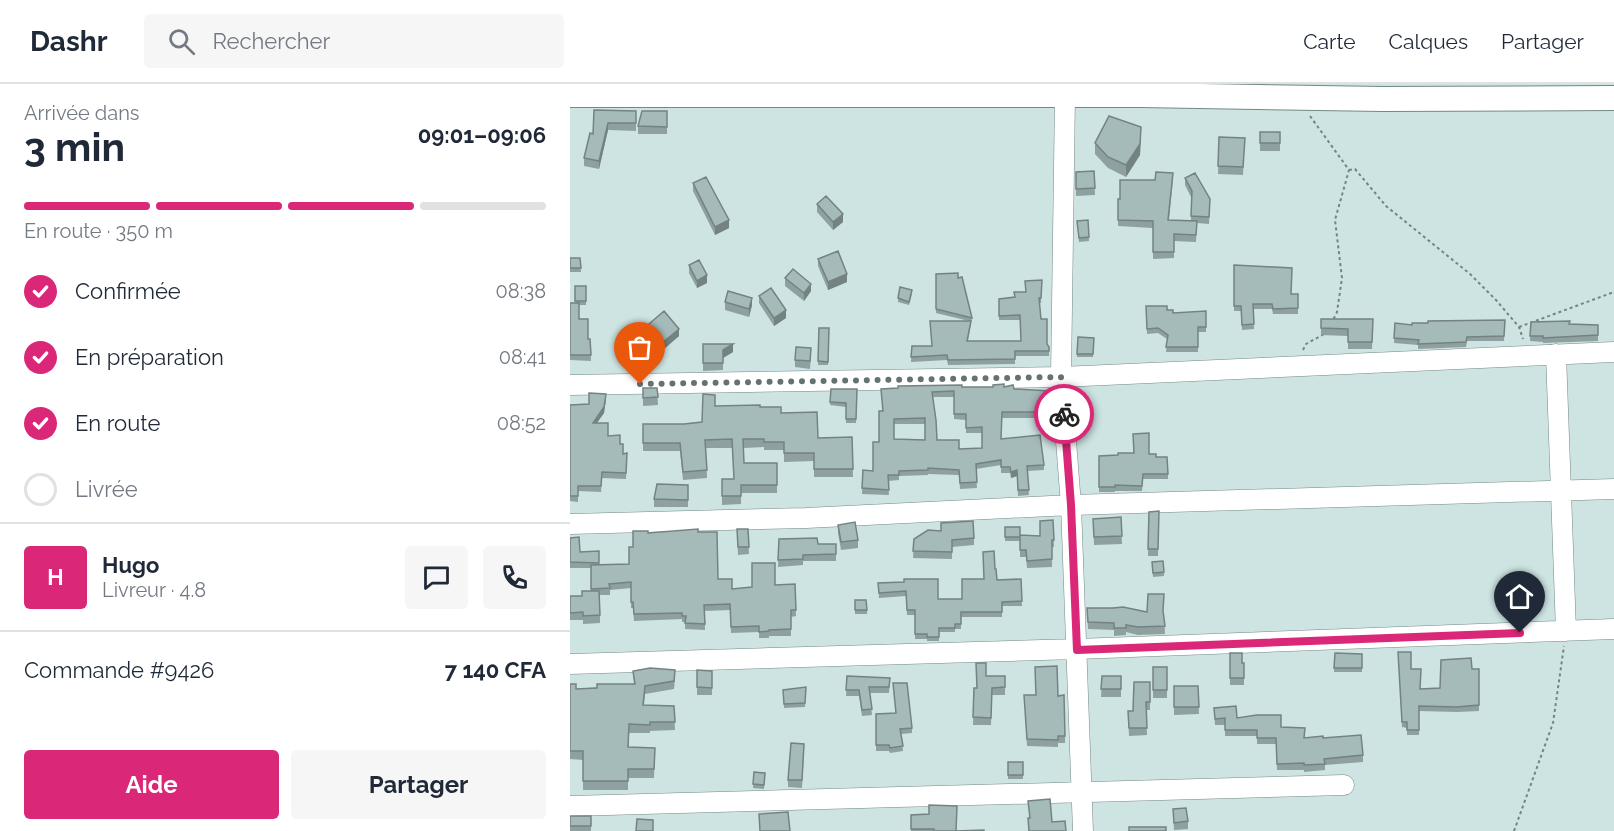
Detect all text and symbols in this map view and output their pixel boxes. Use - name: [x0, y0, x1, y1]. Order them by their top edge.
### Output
- search box: [144, 14, 564, 68]
- text: Dashr: [30, 25, 108, 58]
- icon: search: [165, 25, 198, 58]
- text: Rechercher: [213, 28, 330, 54]
- text: Carte: [1303, 29, 1356, 54]
- text: Calques: [1389, 29, 1468, 54]
- text: Partager: [1501, 29, 1584, 54]
- text: Arrivée dans: [24, 101, 139, 125]
- text: 09:01–09:06: [418, 122, 546, 148]
- text: 3 min: [24, 124, 125, 170]
- text: En route · 350 m: [24, 219, 173, 243]
- icon: check: [24, 275, 57, 308]
- text: Confirmée: [75, 278, 181, 304]
- text: 08:38: [496, 279, 546, 303]
- pin: [614, 322, 665, 384]
- icon: bag: [623, 331, 656, 364]
- icon: check: [24, 341, 57, 374]
- text: En préparation: [75, 344, 224, 370]
- text: 08:41: [499, 345, 546, 369]
- courier: [1034, 384, 1094, 444]
- icon: bike: [1048, 398, 1081, 431]
- icon: check: [24, 407, 57, 440]
- text: En route: [75, 410, 160, 436]
- text: 08:52: [497, 411, 546, 435]
- text: Livrée: [75, 476, 138, 502]
- button: chat: [405, 546, 468, 609]
- button: phone: [483, 546, 546, 609]
- text: Hugo: [102, 552, 159, 578]
- text: H: [47, 564, 64, 590]
- pin: [1494, 571, 1545, 633]
- text: Livreur · 4.8: [102, 578, 206, 602]
- icon: home: [1503, 580, 1536, 613]
- text: Commande #9426: [24, 657, 214, 683]
- text: 7 140 CFA: [445, 657, 546, 683]
- button: Aide: [24, 750, 279, 819]
- button: Partager: [291, 750, 546, 819]

